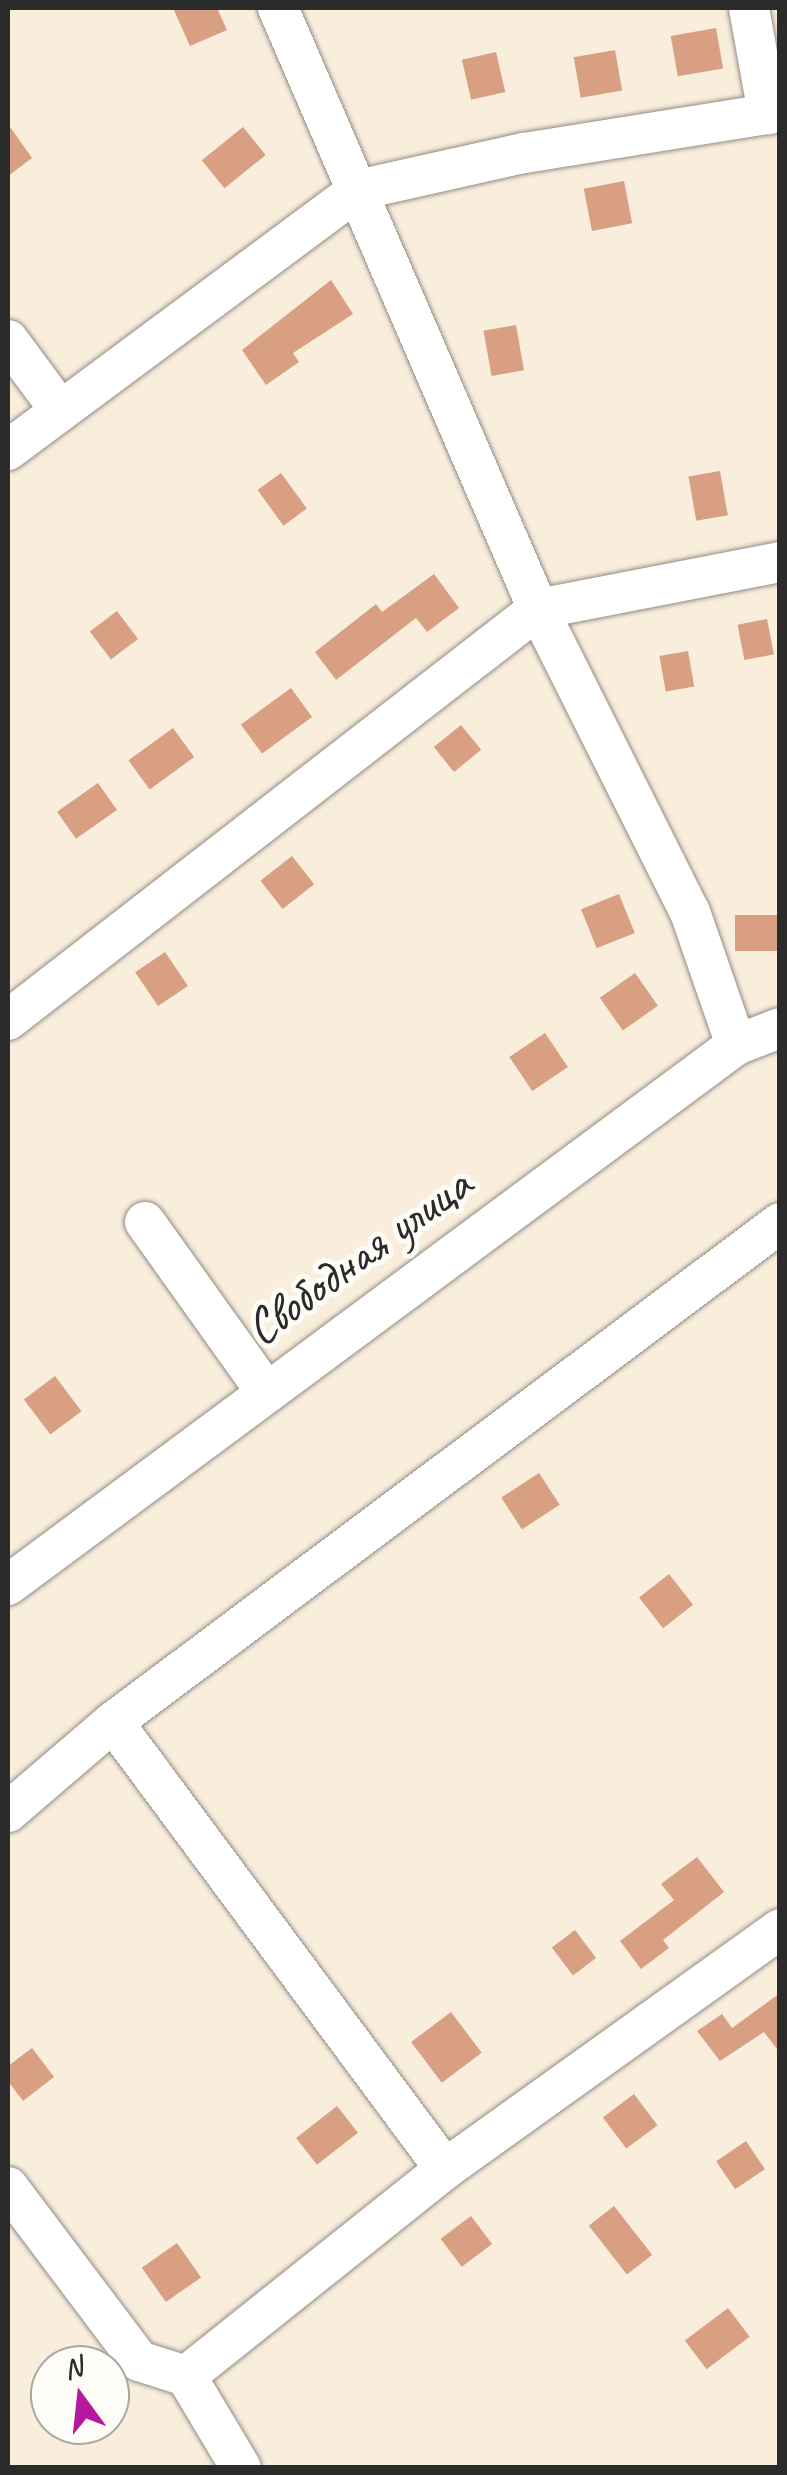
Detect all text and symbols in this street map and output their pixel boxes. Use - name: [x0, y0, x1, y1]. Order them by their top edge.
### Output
- street label: Свободная улица: [231, 1153, 485, 1359]
- north arrow: [30, 2345, 130, 2445]
- text: N: [60, 2348, 86, 2387]

